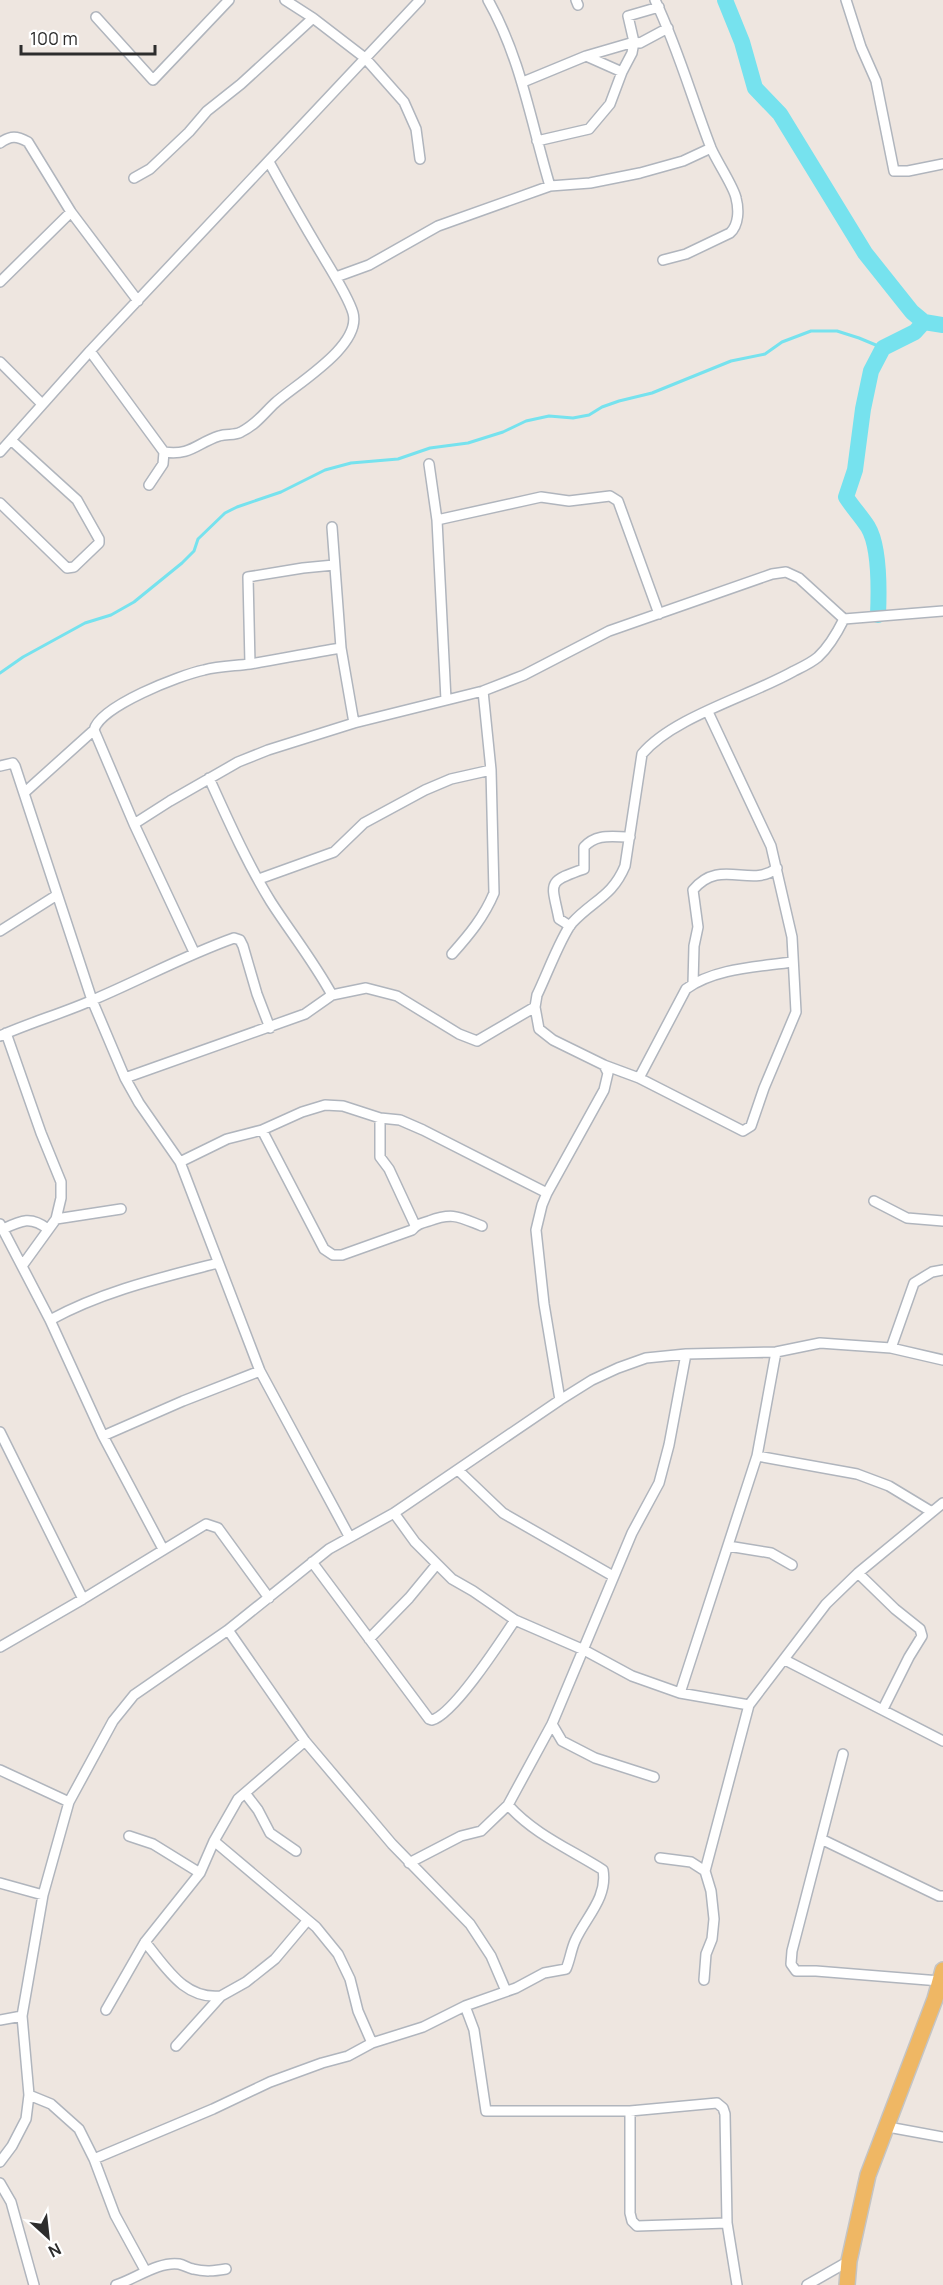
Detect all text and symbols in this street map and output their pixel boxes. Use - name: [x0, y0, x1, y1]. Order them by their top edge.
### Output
- scale bar: [21, 18, 154, 56]
- text: 100 m: [30, 26, 78, 50]
- north arrow: [18, 2207, 78, 2267]
- text: N: [45, 2238, 65, 2263]

